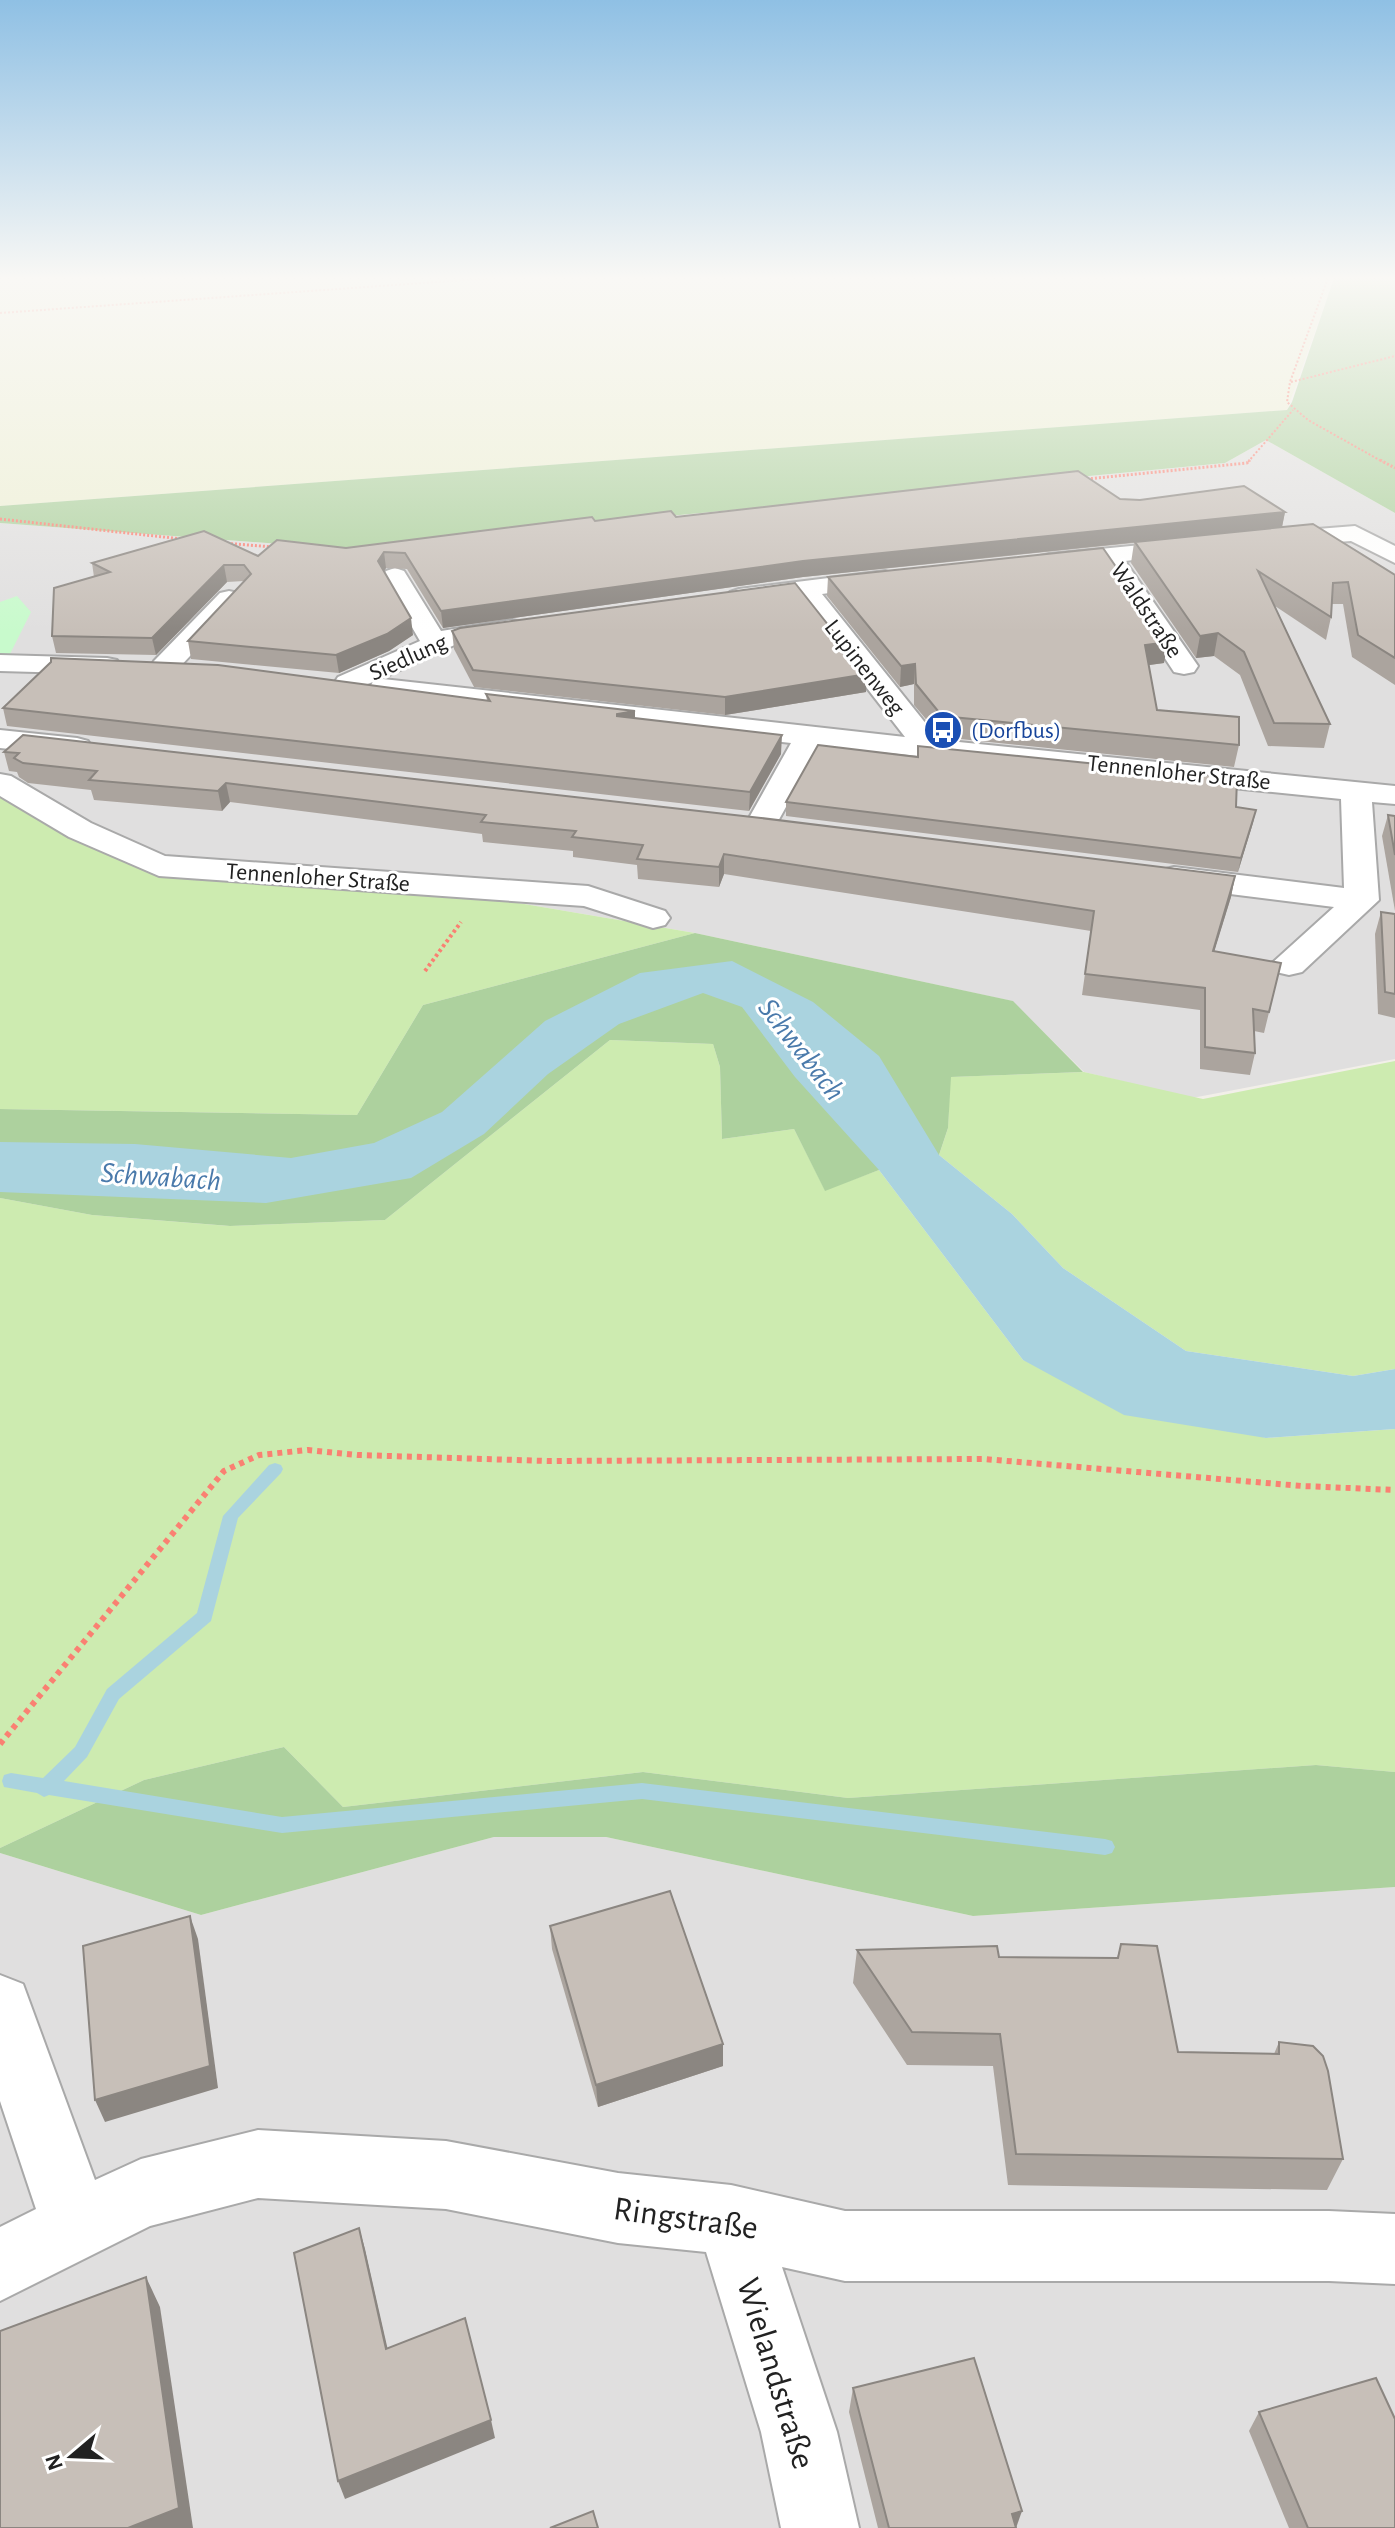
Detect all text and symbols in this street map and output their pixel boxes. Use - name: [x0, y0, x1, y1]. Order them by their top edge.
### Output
- street label: Waldstraße: [1106, 559, 1187, 662]
- street label: Lupinenweg: [820, 615, 909, 720]
- street label: Siedlung: [366, 630, 451, 686]
- bus stop icon: (Dorfbus): [922, 709, 964, 751]
- place label: (Dorfbus): [971, 719, 1061, 743]
- street label: Tennenloher Straße: [1086, 751, 1272, 795]
- street label: Tennenloher Straße: [225, 860, 411, 896]
- water label: Schwabach: [752, 993, 850, 1106]
- water label: Schwabach: [100, 1158, 222, 1196]
- street label: Ringstraße: [611, 2192, 760, 2246]
- street label: Wielandstraße: [730, 2274, 820, 2473]
- north arrow: [32, 2416, 112, 2496]
- text: N: [41, 2451, 67, 2473]

